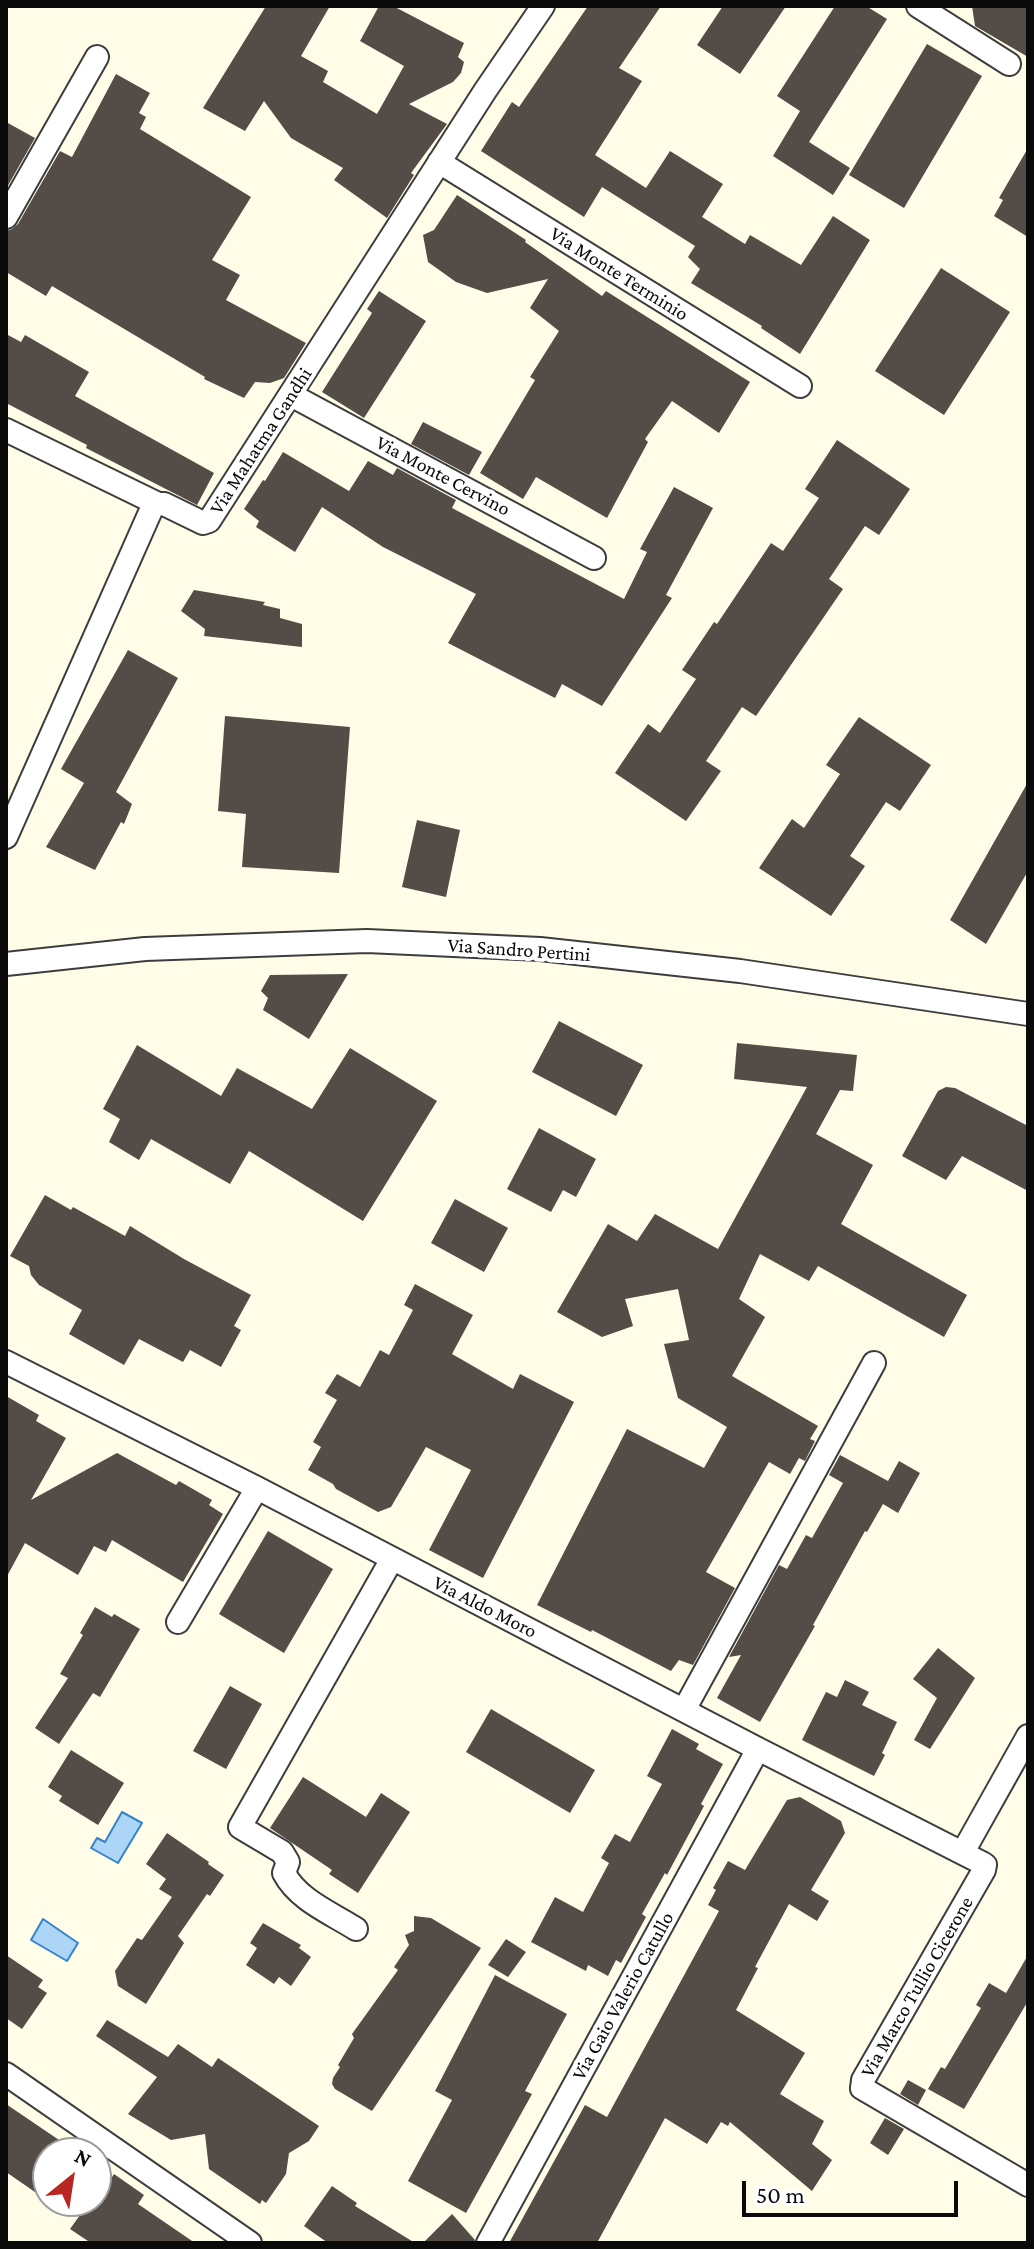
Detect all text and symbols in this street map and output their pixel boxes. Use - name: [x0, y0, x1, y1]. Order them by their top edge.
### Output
- street label: Via Monte Terminio: [545, 222, 693, 326]
- street label: Via Mahatma Gandhi: [205, 363, 317, 519]
- street label: Via Monte Cervino: [372, 431, 514, 521]
- street label: Via Sandro Pertini: [447, 933, 591, 967]
- street label: Via Aldo Moro: [429, 1571, 541, 1643]
- street label: Via Marco Tullio Cicerone: [855, 1892, 979, 2082]
- street label: Via Gaio Valerio Catullo: [567, 1908, 679, 2084]
- north arrow: [32, 2137, 112, 2217]
- text: N: [71, 2143, 96, 2172]
- scale bar: [746, 2165, 962, 2215]
- text: 50 m: [756, 2181, 805, 2208]

